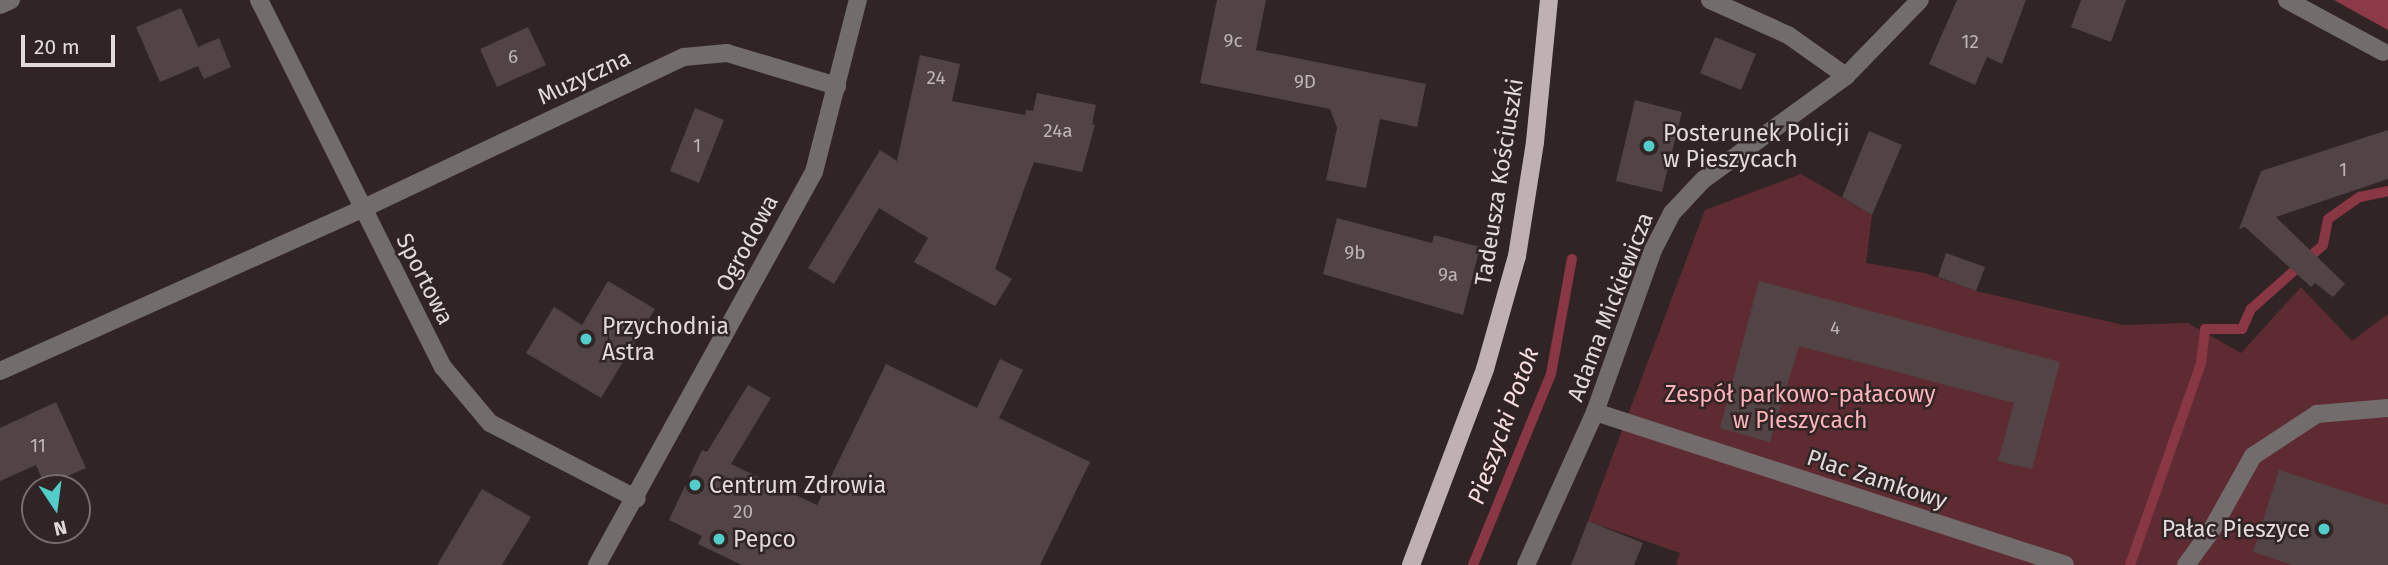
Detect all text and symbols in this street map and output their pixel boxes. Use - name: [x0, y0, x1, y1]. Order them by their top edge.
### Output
- scale bar: [24, 21, 119, 65]
- house number: 9c: [1223, 30, 1243, 52]
- house number: 12: [1961, 31, 1979, 53]
- text: 20 m: [34, 34, 80, 60]
- street label: Muzyczna: [533, 43, 635, 111]
- house number: 6: [508, 46, 518, 68]
- house number: 24: [927, 67, 945, 89]
- house number: 9D: [1294, 71, 1316, 93]
- street label: Tadeusza Kościuszki: [1469, 76, 1529, 288]
- place label: Posterunek Policji w Pieszycach: [1663, 119, 1850, 173]
- house number: 24a: [1043, 120, 1073, 142]
- house number: 1: [693, 135, 701, 157]
- marker: Posterunek Policji w Pieszycach: [1641, 138, 1657, 154]
- house number: 1: [2339, 159, 2347, 181]
- street label: Ogrodowa: [710, 190, 784, 296]
- street label: Adama Mickiewicza: [1561, 209, 1659, 405]
- street label: Sportowa: [390, 229, 460, 329]
- house number: 9b: [1344, 242, 1366, 264]
- house number: 9a: [1438, 264, 1458, 286]
- place label: Przychodnia Astra: [602, 312, 729, 366]
- house number: 4: [1830, 317, 1840, 339]
- marker: Przychodnia Astra: [576, 329, 596, 349]
- water label: Pieszycki Potok: [1462, 343, 1546, 509]
- park label: Zespół parkowo-pałacowy w Pieszycach: [1664, 380, 1936, 434]
- house number: 11: [30, 435, 46, 457]
- street label: Plac Zamkowy: [1803, 443, 1951, 515]
- place label: Centrum Zdrowia: [709, 471, 886, 499]
- north arrow: [21, 474, 91, 544]
- marker: Centrum Zdrowia: [687, 477, 703, 493]
- house number: 20: [733, 501, 753, 523]
- text: N: [52, 515, 69, 541]
- place label: Pałac Pieszyce: [2162, 515, 2310, 543]
- marker: Pałac Pieszyce: [2316, 521, 2332, 537]
- place label: Pepco: [733, 525, 796, 553]
- marker: Pepco: [711, 531, 727, 547]

